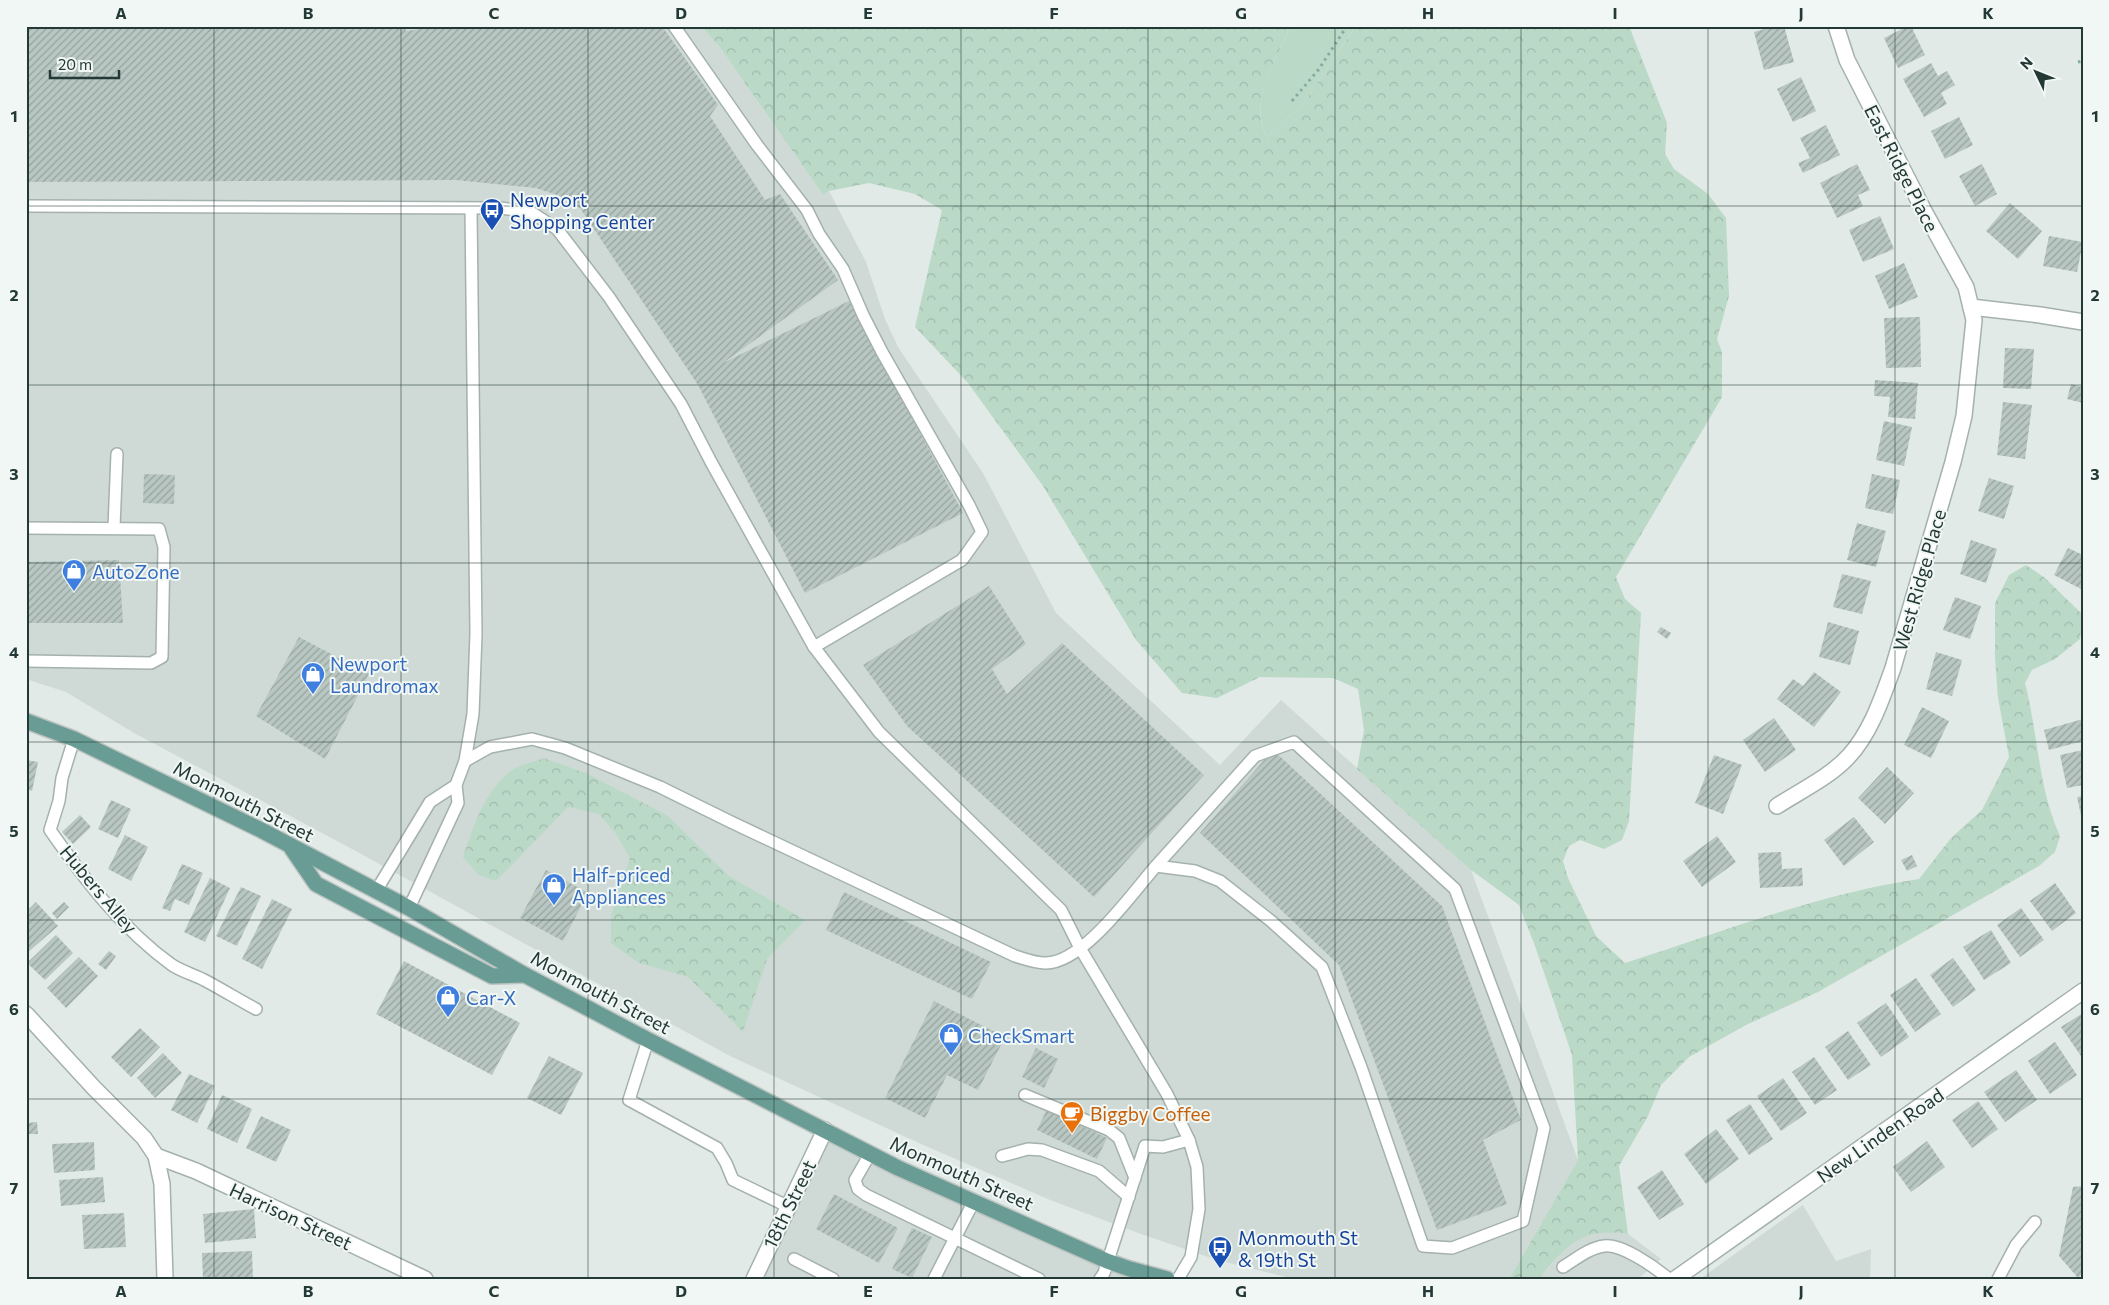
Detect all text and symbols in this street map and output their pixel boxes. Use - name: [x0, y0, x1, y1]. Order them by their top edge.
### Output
- text: A: [115, 3, 127, 22]
- text: B: [303, 3, 314, 22]
- text: C: [489, 3, 500, 22]
- text: D: [675, 3, 687, 22]
- text: E: [863, 3, 873, 22]
- text: F: [1049, 3, 1059, 22]
- text: G: [1235, 3, 1247, 22]
- text: H: [1422, 3, 1434, 22]
- text: I: [1612, 3, 1618, 22]
- text: J: [1798, 3, 1804, 22]
- text: K: [1982, 3, 1994, 22]
- scale bar: [50, 48, 119, 80]
- north arrow: [2012, 48, 2062, 98]
- text: N: [2016, 53, 2036, 72]
- text: 20 m: [58, 55, 92, 73]
- street label: East Ridge Place: [1860, 101, 1944, 235]
- text: 1: [10, 106, 18, 125]
- text: 1: [2091, 106, 2099, 125]
- place label: Newport Shopping Center: [510, 188, 655, 233]
- bus stop icon: Newport Shopping Center: [479, 197, 505, 231]
- text: 2: [9, 285, 19, 304]
- text: 2: [2090, 285, 2100, 304]
- text: 3: [9, 464, 19, 483]
- text: 3: [2090, 464, 2100, 483]
- street label: West Ridge Place: [1888, 506, 1950, 654]
- shop icon: AutoZone: [61, 558, 87, 592]
- place label: AutoZone: [92, 560, 180, 583]
- text: 4: [9, 642, 19, 661]
- text: 4: [2090, 642, 2100, 661]
- place label: Newport Laundromax: [330, 652, 439, 697]
- shop icon: Newport Laundromax: [300, 661, 326, 695]
- street label: Monmouth Street: [170, 756, 318, 847]
- text: 5: [9, 821, 19, 840]
- text: 5: [2090, 821, 2100, 840]
- street label: Hubers Alley: [55, 840, 143, 938]
- place label: Half-priced Appliances: [572, 863, 670, 908]
- shop icon: Half-priced Appliances: [541, 872, 567, 906]
- street label: Monmouth Street: [527, 945, 675, 1039]
- shop icon: Car-X: [435, 984, 461, 1018]
- place label: Car-X: [466, 986, 517, 1009]
- text: 6: [9, 999, 19, 1018]
- text: 6: [2090, 999, 2100, 1018]
- shop icon: CheckSmart: [938, 1022, 964, 1056]
- place label: CheckSmart: [968, 1024, 1075, 1047]
- street label: New Linden Road: [1812, 1083, 1948, 1187]
- cafe icon: Biggby Coffee: [1059, 1100, 1085, 1134]
- place label: Biggby Coffee: [1090, 1102, 1211, 1125]
- street label: Monmouth Street: [887, 1131, 1038, 1215]
- street label: 18th Street: [758, 1156, 820, 1252]
- text: 7: [10, 1178, 19, 1197]
- street label: Harrison Street: [226, 1178, 356, 1255]
- text: 7: [2091, 1178, 2100, 1197]
- place label: Monmouth St & 19th St: [1238, 1226, 1358, 1271]
- bus stop icon: Monmouth St & 19th St: [1207, 1235, 1233, 1269]
- text: A: [115, 1281, 127, 1300]
- text: B: [303, 1281, 314, 1300]
- text: C: [489, 1281, 500, 1300]
- text: D: [675, 1281, 687, 1300]
- text: E: [863, 1281, 873, 1300]
- text: F: [1049, 1281, 1059, 1300]
- text: G: [1235, 1281, 1247, 1300]
- text: H: [1422, 1281, 1434, 1300]
- text: I: [1612, 1281, 1618, 1300]
- text: J: [1798, 1281, 1804, 1300]
- text: K: [1982, 1281, 1994, 1300]

